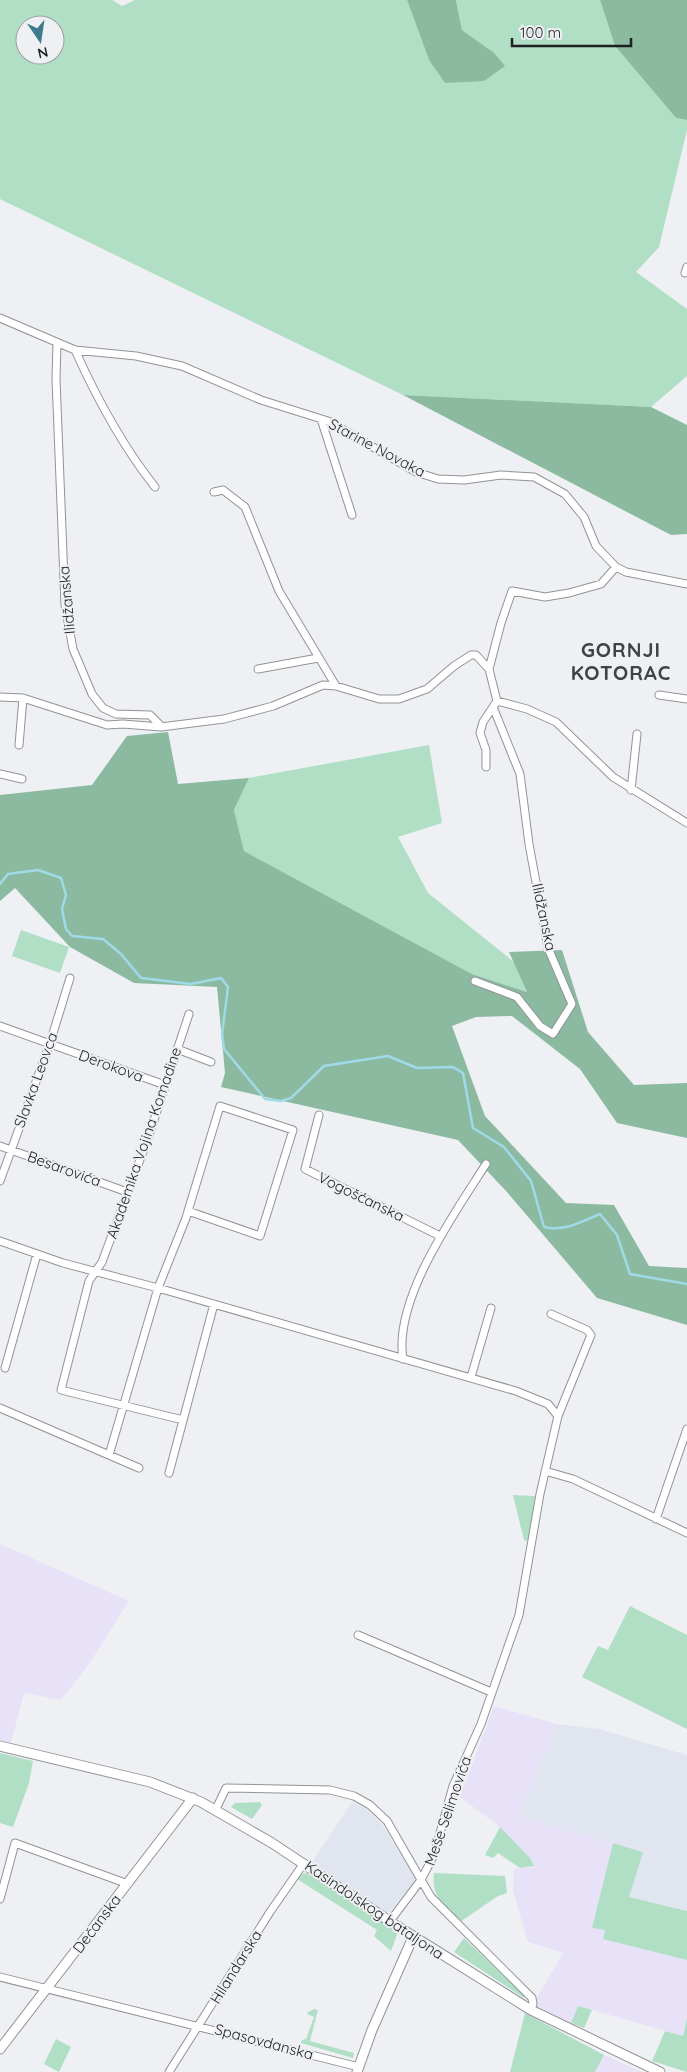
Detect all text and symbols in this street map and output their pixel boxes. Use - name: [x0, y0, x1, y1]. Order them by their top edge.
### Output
- north arrow: [15, 15, 65, 65]
- scale bar: [512, 15, 631, 47]
- text: 100 m: [520, 23, 561, 42]
- text: N: [36, 43, 50, 63]
- street label: Starine Novaka: [326, 414, 429, 481]
- street label: Ilidžanska: [54, 565, 79, 635]
- district label: GORNJI KOTORAC: [571, 637, 671, 685]
- street label: Ilidžanska: [528, 881, 561, 952]
- street label: Slavka Leovca: [9, 1030, 62, 1130]
- street label: Derokova: [76, 1045, 146, 1086]
- street label: Akademika Vojina Komadine: [102, 1045, 185, 1241]
- street label: Besarovića: [25, 1146, 104, 1191]
- street label: Vogošćanska: [315, 1168, 407, 1226]
- street label: Meše Selimovića: [420, 1754, 475, 1868]
- street label: Kasindolskog bataljona: [301, 1856, 447, 1963]
- street label: Dečanska: [68, 1890, 125, 1957]
- street label: Hilandarska: [205, 1926, 266, 2007]
- street label: Spasovdanska: [213, 2019, 316, 2064]

